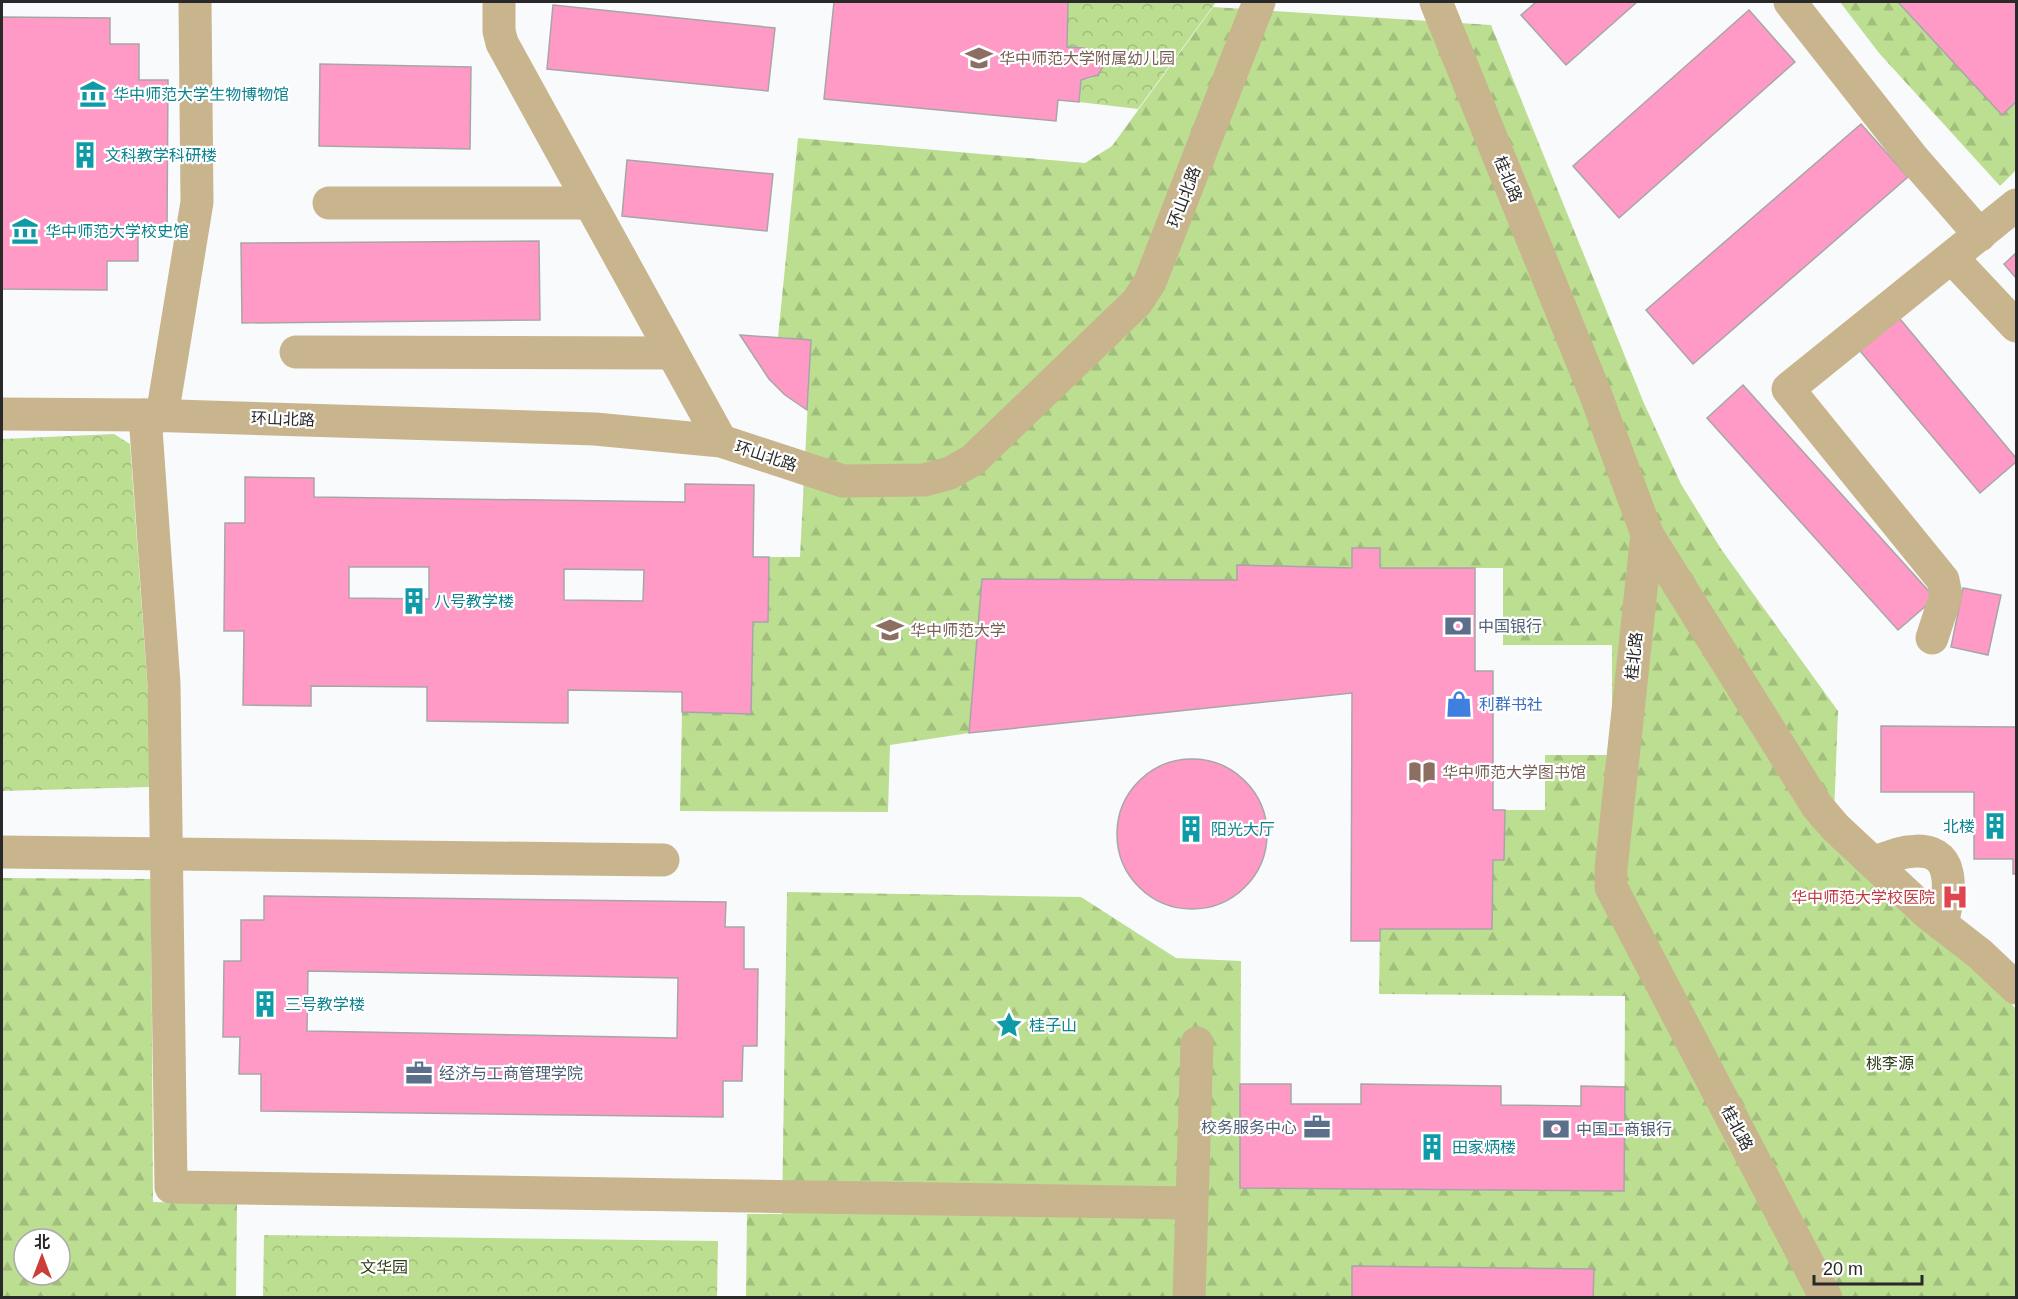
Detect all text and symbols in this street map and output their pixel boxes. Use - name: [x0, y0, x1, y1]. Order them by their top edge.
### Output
- school or university icon: 华中师范大学附属幼儿园: [964, 43, 994, 73]
- place label: 华中师范大学附属幼儿园: [999, 50, 1175, 67]
- museum icon: 华中师范大学生物博物馆: [78, 79, 108, 109]
- place label: 华中师范大学生物博物馆: [113, 86, 289, 103]
- building icon: 文科教学科研楼: [70, 140, 100, 170]
- place label: 文科教学科研楼: [105, 147, 217, 164]
- street label: 桂北路: [1491, 154, 1525, 204]
- street label: 环山北路: [1165, 164, 1203, 230]
- museum icon: 华中师范大学校史馆: [10, 216, 40, 246]
- place label: 华中师范大学校史馆: [45, 223, 189, 240]
- street label: 环山北路: [251, 409, 315, 429]
- street label: 环山北路: [733, 438, 799, 474]
- building icon: 八号教学楼: [399, 586, 429, 616]
- place label: 八号教学楼: [434, 593, 514, 610]
- bank icon: 中国银行: [1443, 611, 1473, 641]
- school or university icon: 华中师范大学: [875, 615, 905, 645]
- place label: 中国银行: [1478, 618, 1542, 635]
- place label: 华中师范大学: [910, 622, 1006, 639]
- street label: 桂北路: [1623, 631, 1645, 681]
- shop icon: 利群书社: [1444, 689, 1474, 719]
- place label: 利群书社: [1479, 696, 1543, 713]
- library icon: 华中师范大学图书馆: [1407, 757, 1437, 787]
- place label: 华中师范大学图书馆: [1442, 764, 1586, 781]
- building icon: 北楼: [1980, 811, 2010, 841]
- building icon: 阳光大厅: [1176, 814, 1206, 844]
- place label: 北楼: [1943, 818, 1975, 835]
- place label: 阳光大厅: [1211, 821, 1275, 838]
- hospital icon: 华中师范大学校医院: [1940, 882, 1970, 912]
- place label: 华中师范大学校医院: [1791, 889, 1935, 906]
- building icon: 三号教学楼: [250, 989, 280, 1019]
- place label: 三号教学楼: [285, 996, 365, 1013]
- place icon: 桂子山: [994, 1010, 1024, 1040]
- place label: 桂子山: [1029, 1017, 1077, 1034]
- park label: 桃李源: [1866, 1055, 1914, 1072]
- office icon: 经济与工商管理学院: [404, 1058, 434, 1088]
- place label: 经济与工商管理学院: [439, 1065, 583, 1082]
- street label: 桂北路: [1718, 1103, 1756, 1153]
- office icon: 校务服务中心: [1302, 1112, 1332, 1142]
- bank icon: 中国工商银行: [1541, 1114, 1571, 1144]
- place label: 校务服务中心: [1201, 1119, 1297, 1136]
- place label: 中国工商银行: [1576, 1121, 1672, 1138]
- building icon: 田家炳楼: [1417, 1132, 1447, 1162]
- place label: 田家炳楼: [1452, 1139, 1516, 1156]
- north arrow: [12, 1227, 72, 1287]
- text: 北: [34, 1234, 50, 1251]
- scale bar: [1814, 1248, 1922, 1286]
- park label: 文华园: [360, 1259, 408, 1276]
- text: 20 m: [1823, 1259, 1863, 1279]

